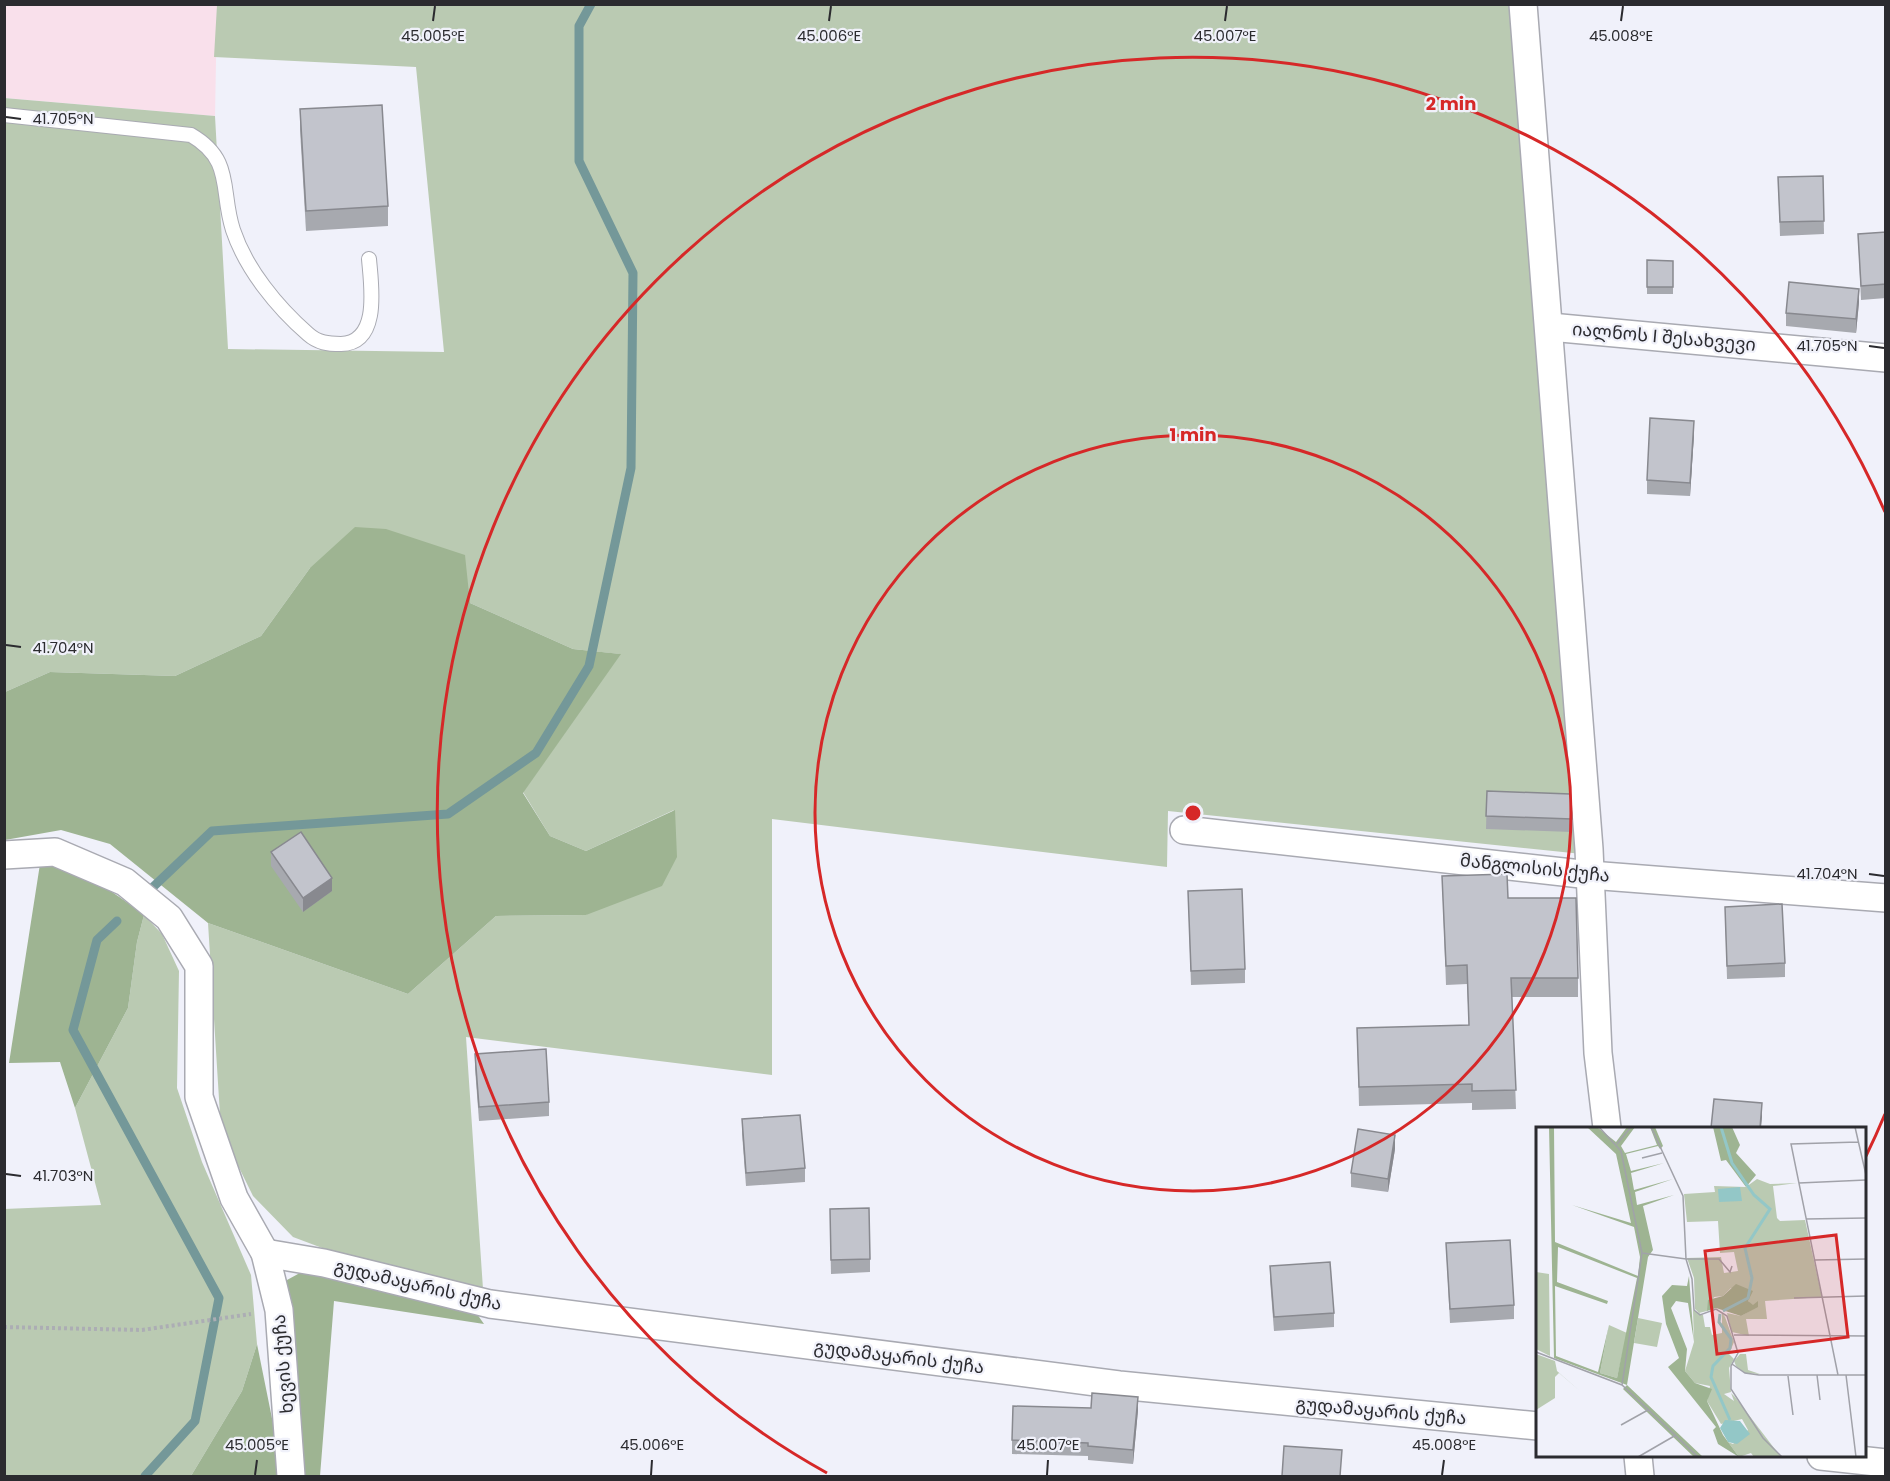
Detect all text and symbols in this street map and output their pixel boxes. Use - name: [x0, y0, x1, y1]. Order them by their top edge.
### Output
- text: 45.005°E: [401, 25, 465, 46]
- text: 45.006°E: [797, 25, 861, 46]
- text: 45.007°E: [1194, 25, 1256, 46]
- text: 45.008°E: [1589, 25, 1653, 46]
- text: 2 min: [1426, 91, 1476, 116]
- text: 41.705°N: [32, 108, 94, 129]
- street label: იალნოს I შესახვევი: [1571, 316, 1757, 357]
- text: 41.705°N: [1796, 335, 1858, 356]
- text: 1 min: [1169, 422, 1217, 447]
- text: 41.704°N: [32, 637, 94, 658]
- centre of rings: [1183, 803, 1203, 823]
- street label: მანგლისის ქუჩა: [1459, 847, 1611, 888]
- text: 41.704°N: [1796, 863, 1858, 884]
- inset map: [1536, 1127, 1866, 1457]
- text: 41.703°N: [33, 1165, 93, 1186]
- street label: გუდამაყარის ქუჩა: [332, 1253, 504, 1316]
- street label: ხევის ქუჩა: [266, 1313, 299, 1415]
- street label: გუდამაყარის ქუჩა: [813, 1334, 986, 1379]
- street label: გუდამაყარის ქუჩა: [1295, 1391, 1467, 1430]
- text: 45.005°E: [225, 1434, 289, 1455]
- text: 45.006°E: [620, 1434, 684, 1455]
- text: 45.007°E: [1017, 1434, 1079, 1455]
- text: 45.008°E: [1412, 1434, 1476, 1455]

